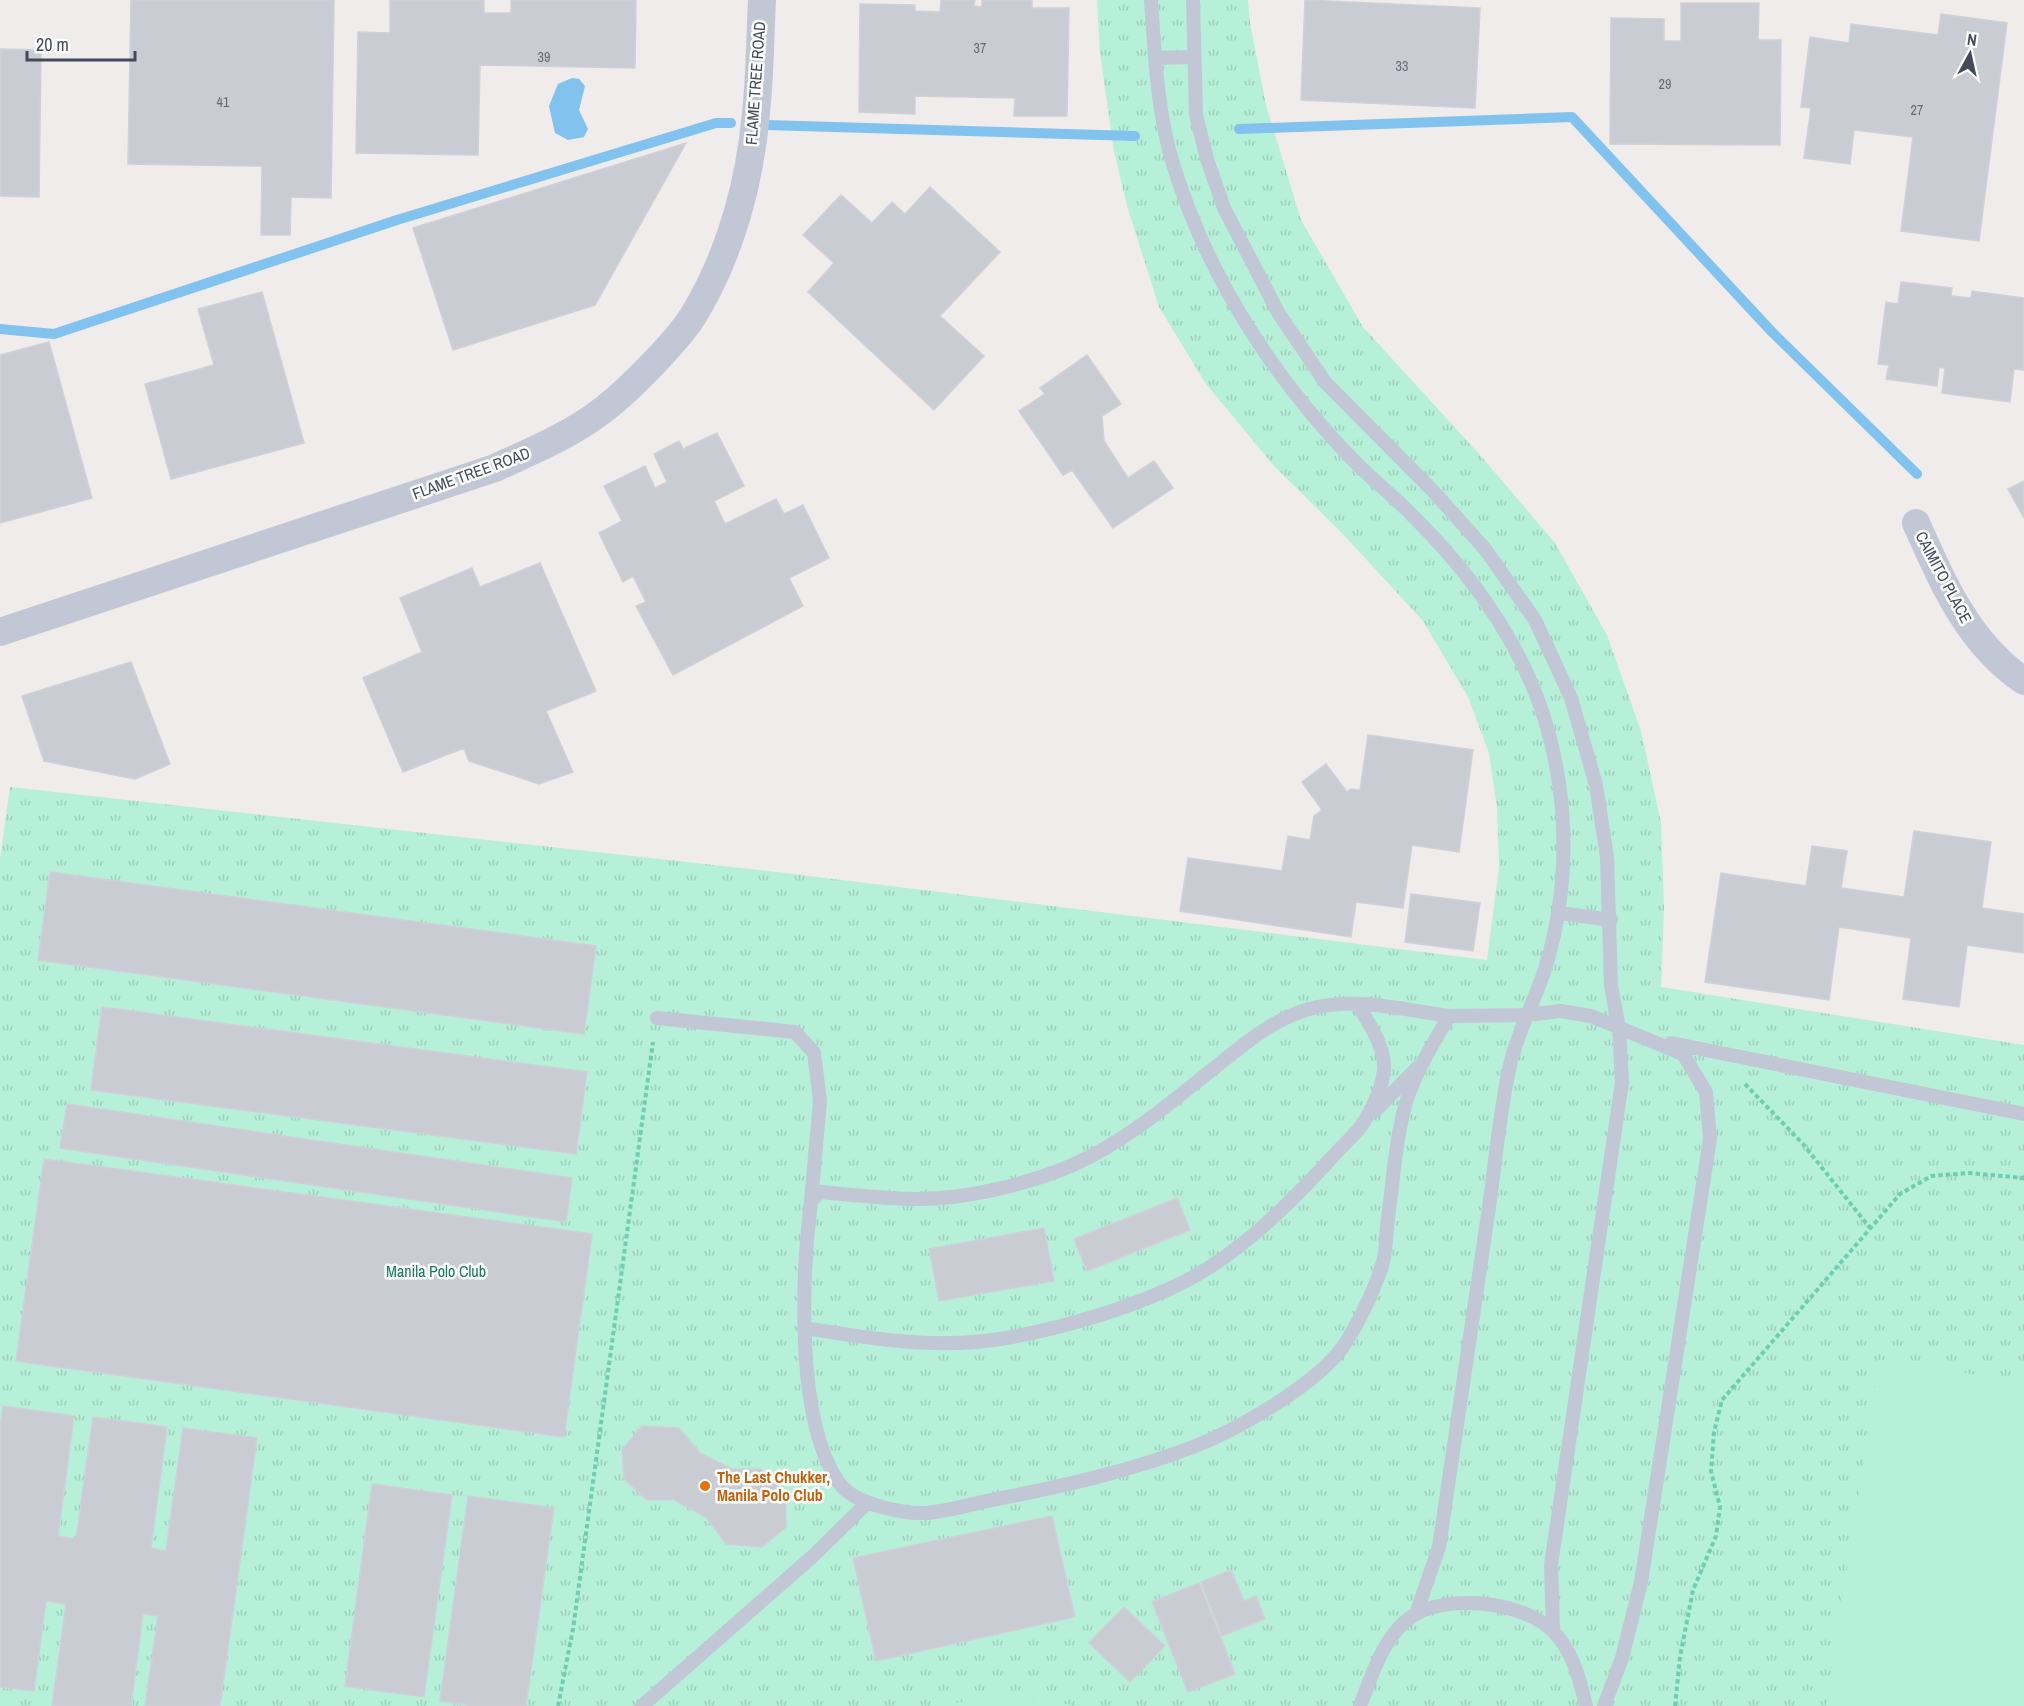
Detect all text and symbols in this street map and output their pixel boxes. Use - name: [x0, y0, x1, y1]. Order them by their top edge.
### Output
- street label: FLAME TREE ROAD: [740, 21, 770, 145]
- scale bar: [27, 24, 135, 62]
- north arrow: [1940, 24, 2000, 84]
- text: N: [1966, 28, 1978, 51]
- text: 20 m: [36, 32, 69, 57]
- house number: 37: [974, 39, 986, 57]
- house number: 39: [538, 48, 550, 66]
- house number: 33: [1396, 57, 1408, 75]
- house number: 29: [1659, 75, 1671, 93]
- house number: 41: [217, 93, 230, 111]
- house number: 27: [1911, 101, 1923, 119]
- street label: FLAME TREE ROAD: [409, 442, 533, 504]
- street label: CAIMITO PLACE: [1911, 527, 1977, 627]
- park label: Manila Polo Club: [386, 1260, 486, 1282]
- place label: The Last Chukker, Manila Polo Club: [717, 1466, 830, 1506]
- marker: The Last Chukker, Manila Polo Club: [698, 1479, 712, 1493]

